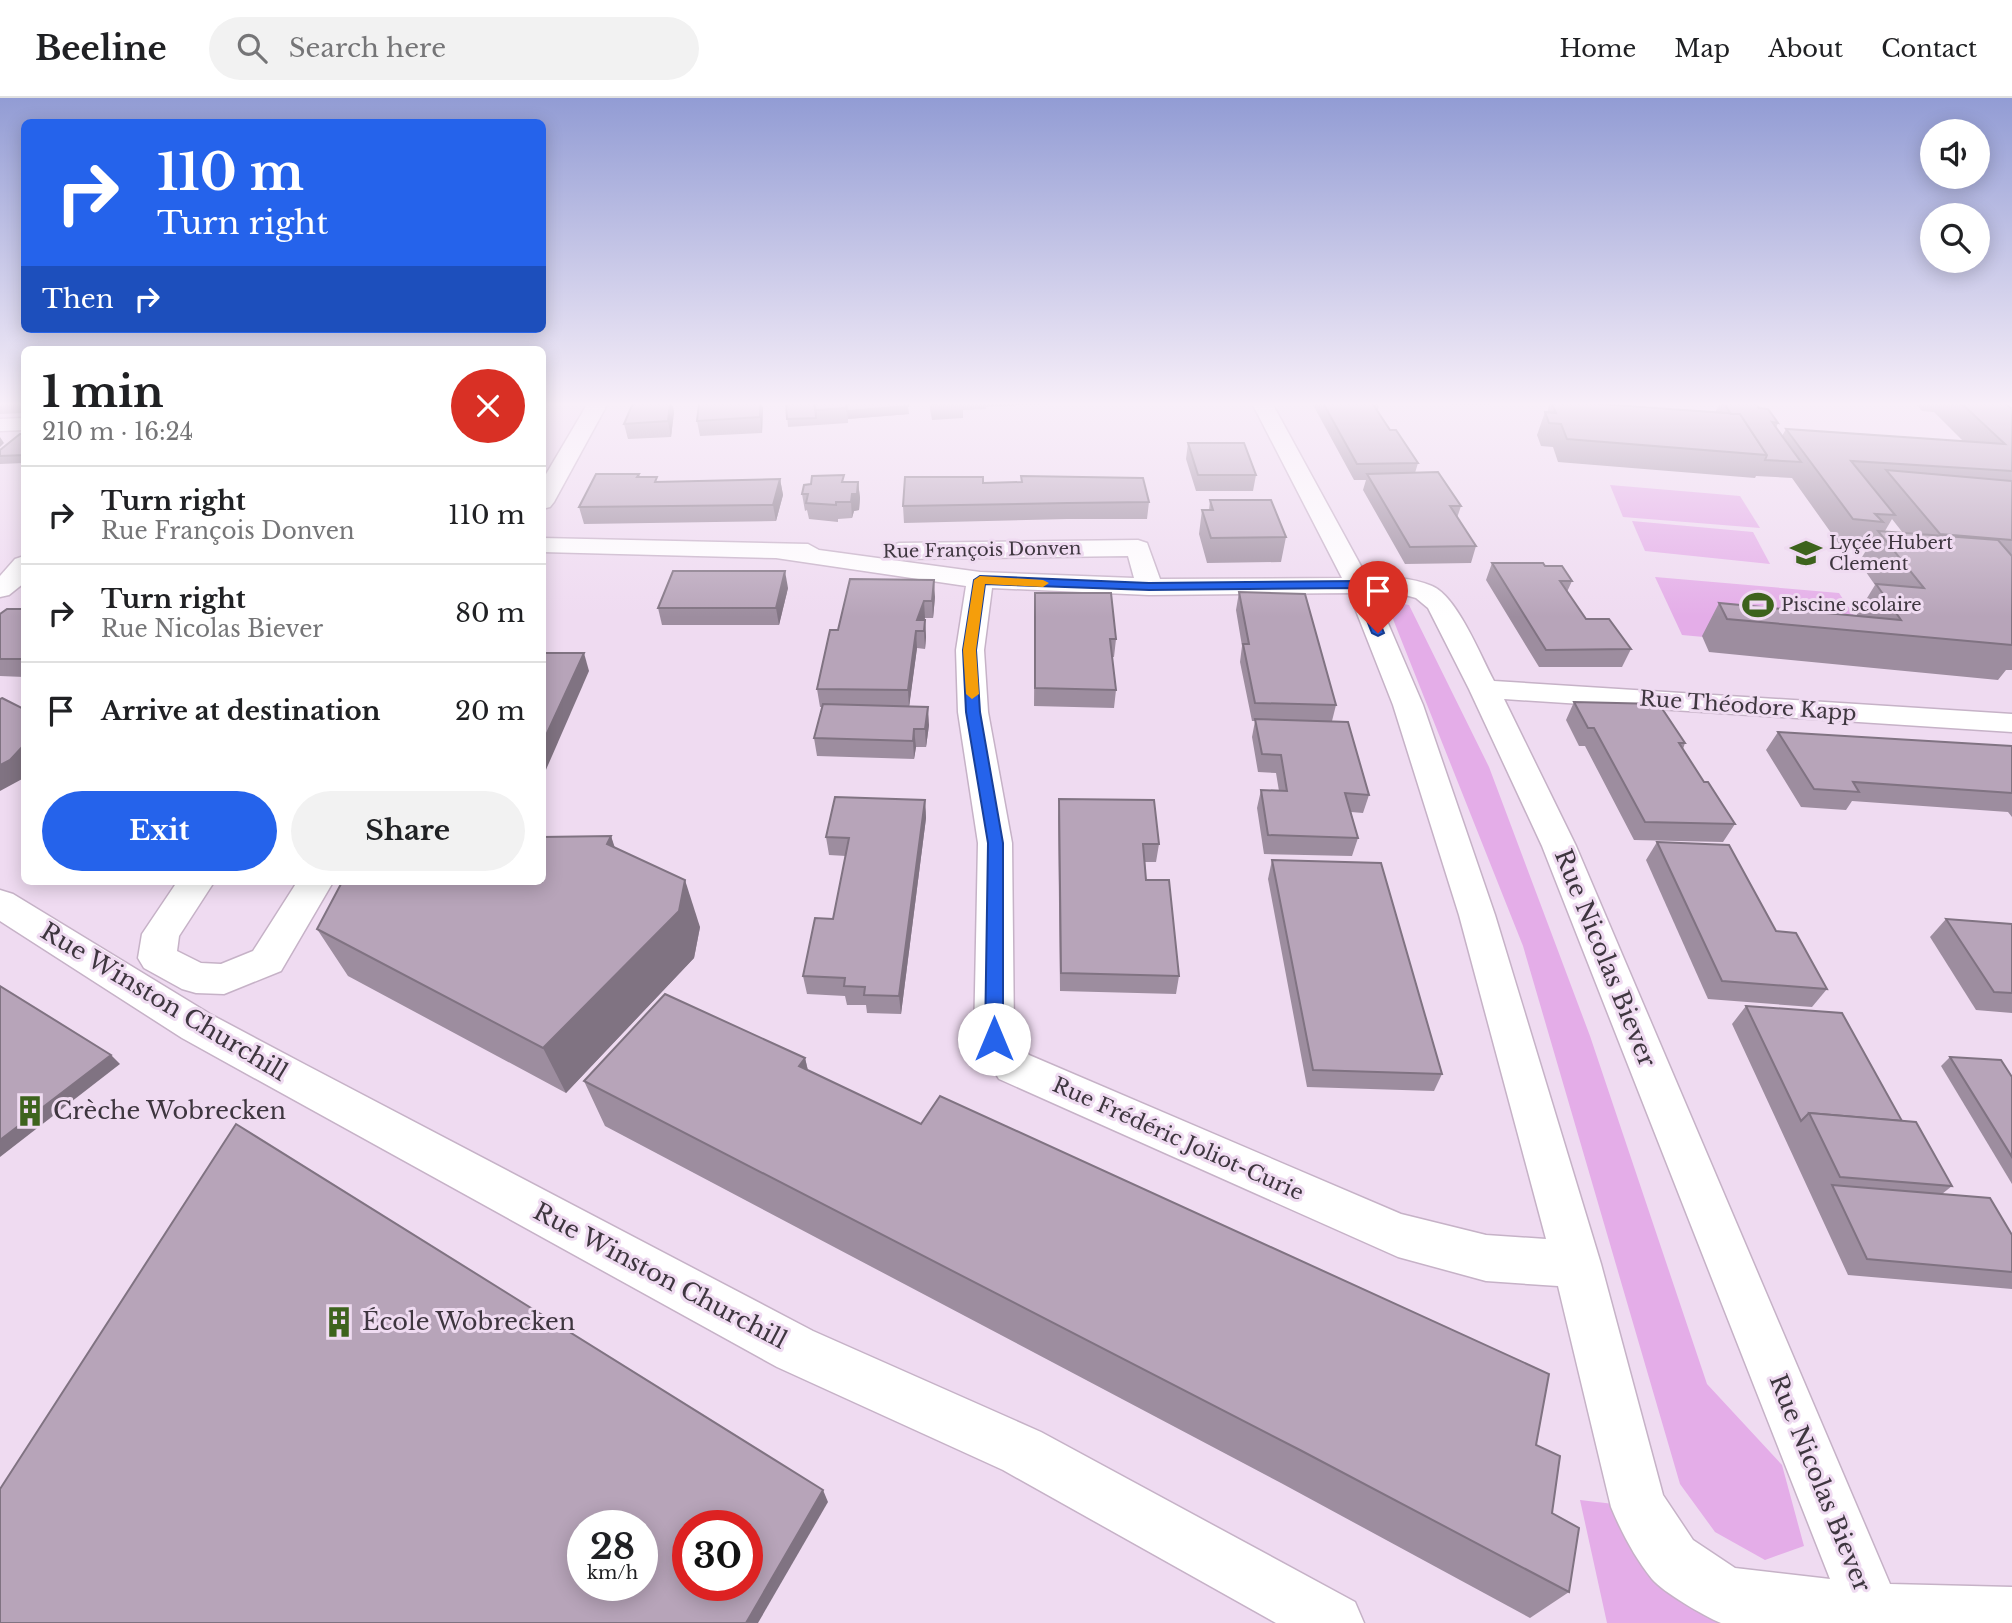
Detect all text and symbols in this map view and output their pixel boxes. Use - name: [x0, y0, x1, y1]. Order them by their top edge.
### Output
- search box: [209, 17, 699, 80]
- text: Beeline: [35, 28, 167, 69]
- icon: search: [233, 29, 271, 67]
- text: Search here: [289, 32, 446, 64]
- text: Home: [1560, 34, 1636, 63]
- text: Map: [1674, 34, 1730, 63]
- text: About: [1768, 34, 1843, 63]
- text: Contact: [1881, 34, 1977, 63]
- map controls: [1920, 119, 1990, 273]
- button: sound: [1920, 119, 1990, 189]
- text: 110 m: [157, 142, 304, 203]
- icon: right: [42, 147, 133, 238]
- text: Turn right: [157, 203, 328, 243]
- button: search: [1920, 203, 1990, 273]
- icon: right: [128, 280, 166, 318]
- text: Then: [42, 283, 114, 315]
- text: 1 min: [42, 366, 164, 418]
- button: close: [451, 369, 525, 443]
- text: 210 m · 16:24: [42, 418, 193, 446]
- text: Turn right: [101, 485, 246, 517]
- icon: right: [42, 496, 80, 534]
- text: 110 m: [448, 499, 525, 531]
- text: Rue François Donven: [101, 517, 355, 545]
- place label: Lyçée Hubert Clement: [1829, 532, 1953, 575]
- school or university icon: Lyçée Hubert Clement: [1789, 536, 1823, 570]
- street label: Rue François Donven: [883, 537, 1081, 563]
- pin: [1348, 561, 1408, 633]
- icon: arrive: [1359, 572, 1397, 610]
- text: Turn right: [101, 583, 246, 615]
- sports icon: Piscine scolaire: [1741, 588, 1775, 622]
- icon: right: [42, 594, 80, 632]
- place label: Piscine scolaire: [1781, 594, 1922, 616]
- text: 80 m: [455, 597, 525, 629]
- text: Rue Nicolas Biever: [101, 615, 323, 643]
- street label: Rue Théodore Kapp: [1639, 685, 1857, 727]
- icon: arrive: [42, 692, 80, 730]
- text: Arrive at destination: [101, 695, 381, 727]
- text: 20 m: [455, 695, 525, 727]
- button: Exit: [42, 791, 277, 871]
- button: Share: [291, 791, 525, 871]
- street label: Rue Nicolas Biever: [1549, 845, 1663, 1071]
- street label: Rue Winston Churchill: [36, 916, 293, 1087]
- position arrow: [957, 1002, 1031, 1076]
- street label: Rue Frédéric Joliot-Curie: [1048, 1072, 1308, 1206]
- building icon: Crèche Wobrecken: [13, 1094, 47, 1128]
- place label: Crèche Wobrecken: [53, 1096, 286, 1125]
- street label: Rue Winston Churchill: [529, 1196, 792, 1355]
- building icon: École Wobrecken: [322, 1305, 356, 1339]
- place label: École Wobrecken: [362, 1307, 575, 1336]
- street label: Rue Nicolas Biever: [1764, 1370, 1878, 1596]
- speed limit sign: 30: [672, 1510, 763, 1601]
- text: 28: [590, 1525, 635, 1568]
- text: km/h: [587, 1562, 638, 1584]

